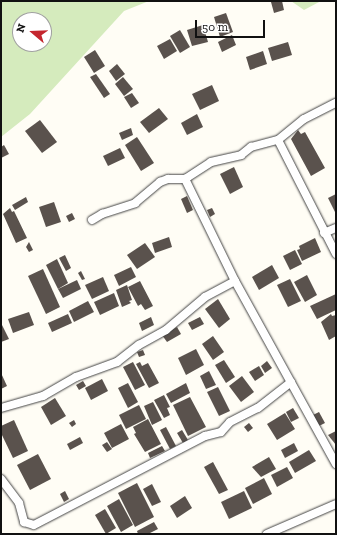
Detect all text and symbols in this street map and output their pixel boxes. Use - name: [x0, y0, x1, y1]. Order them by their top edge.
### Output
- north arrow: [12, 12, 52, 52]
- scale bar: [197, 12, 267, 38]
- text: 50 m: [202, 20, 228, 34]
- text: N: [14, 22, 29, 34]

